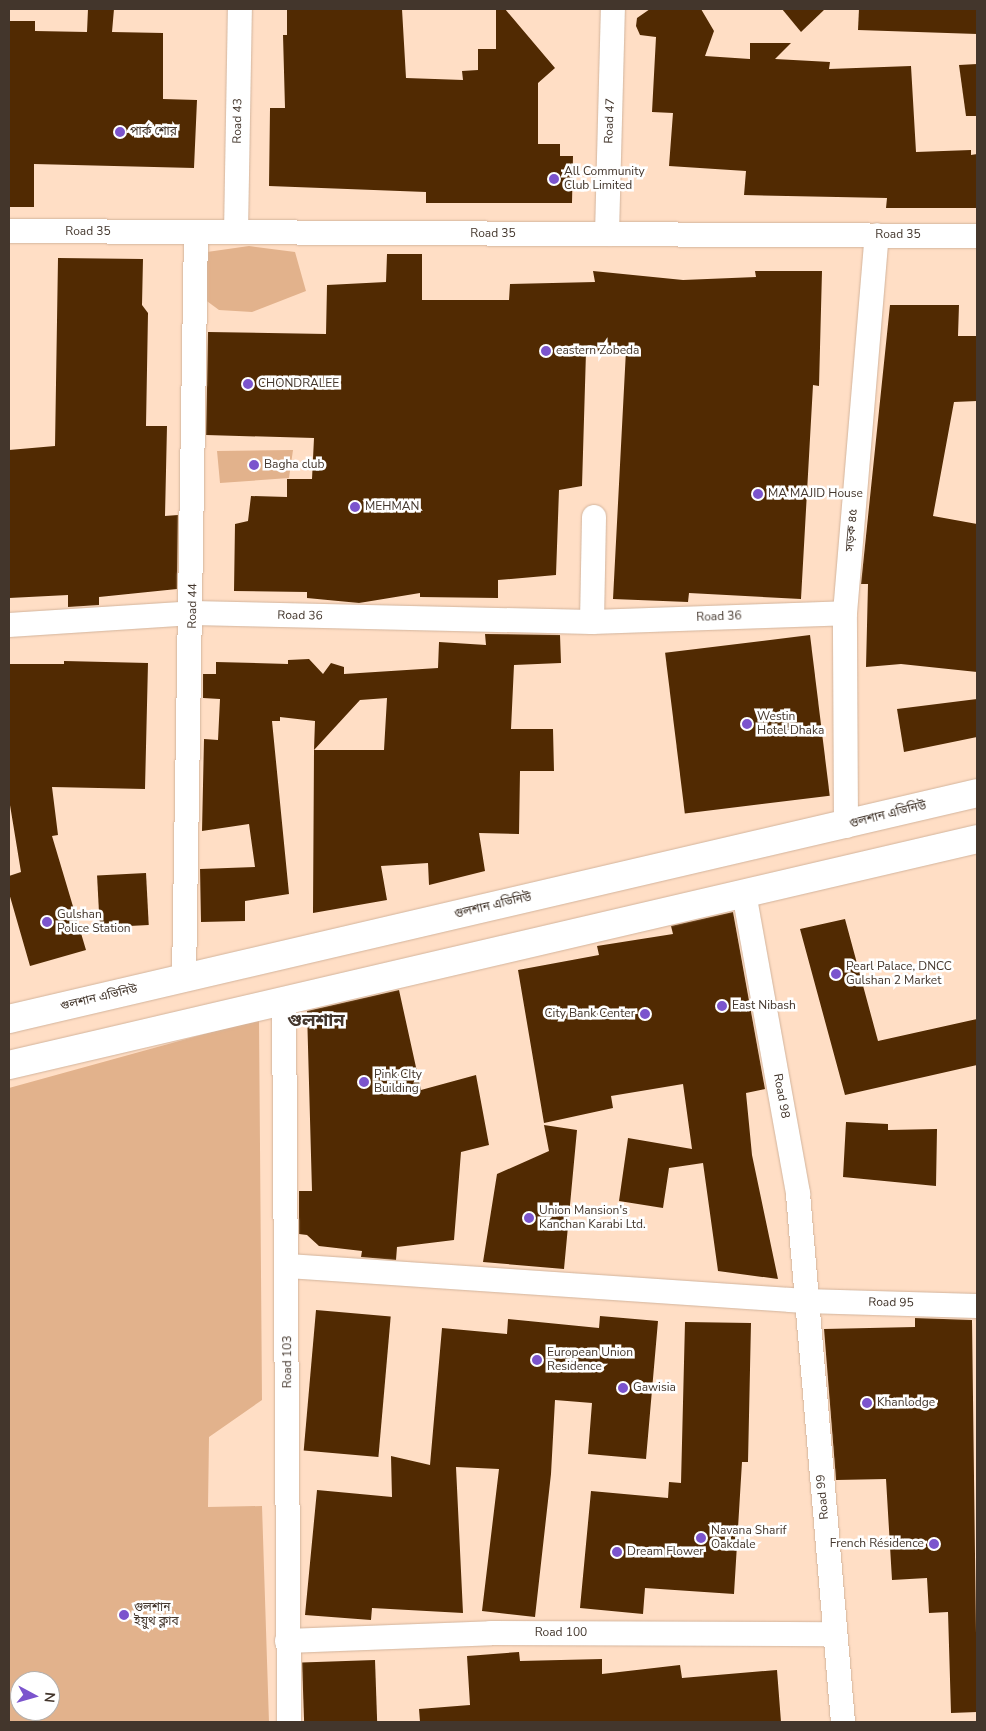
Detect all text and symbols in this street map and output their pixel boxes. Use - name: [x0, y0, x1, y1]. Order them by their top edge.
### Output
- street label: Road 43: [230, 98, 246, 144]
- street label: Road 47: [602, 98, 618, 144]
- place label: পার্ক শোর: [130, 125, 177, 139]
- marker: পার্ক শোর: [114, 126, 126, 138]
- place label: All Community Club Limited: [564, 165, 645, 193]
- marker: All Community Club Limited: [548, 173, 560, 185]
- street label: Road 35: [65, 225, 111, 239]
- street label: Road 35: [470, 227, 516, 241]
- street label: Road 35: [875, 228, 921, 242]
- place label: eastern Zobeda: [556, 344, 639, 358]
- marker: eastern Zobeda: [540, 345, 552, 357]
- place label: CHONDRALEE: [258, 377, 339, 391]
- marker: CHONDRALEE: [242, 378, 254, 390]
- place label: Bagha club: [264, 458, 325, 472]
- marker: Bagha club: [248, 459, 260, 471]
- place label: MA MAJID House: [768, 487, 863, 501]
- marker: MA MAJID House: [752, 488, 764, 500]
- place label: MEHMAN: [365, 500, 419, 514]
- marker: MEHMAN: [349, 501, 361, 513]
- street label: সড়ক ৪৫: [843, 508, 861, 552]
- street label: Road 44: [185, 583, 201, 629]
- street label: Road 36: [277, 608, 323, 624]
- street label: Road 36: [696, 609, 742, 625]
- place label: Westin Hotel Dhaka: [757, 710, 824, 738]
- marker: Westin Hotel Dhaka: [741, 718, 753, 730]
- street label: গুলশান এভিনিউ: [848, 798, 928, 832]
- street label: গুলশান এভিনিউ: [453, 890, 533, 922]
- place label: Gulshan Police Station: [57, 908, 131, 936]
- marker: Gulshan Police Station: [41, 916, 53, 928]
- place label: Pearl Palace, DNCC Gulshan 2 Market: [846, 960, 952, 988]
- marker: Pearl Palace, DNCC Gulshan 2 Market: [830, 968, 842, 980]
- street label: গুলশান এভিনিউ: [59, 982, 139, 1014]
- place label: East Nibash: [732, 999, 796, 1013]
- marker: East Nibash: [716, 1000, 728, 1012]
- place label: City Bank Center: [545, 1007, 635, 1021]
- marker: City Bank Center: [639, 1008, 651, 1020]
- district label: গুলশান: [287, 1009, 345, 1031]
- place label: Pink CIty Building: [374, 1068, 422, 1096]
- street label: Road 98: [770, 1072, 792, 1120]
- marker: Pink CIty Building: [358, 1076, 370, 1088]
- place label: Union Mansion's Kanchan Karabi Ltd.: [539, 1204, 646, 1232]
- marker: Union Mansion's Kanchan Karabi Ltd.: [523, 1212, 535, 1224]
- street label: Road 95: [868, 1295, 914, 1311]
- street label: Road 103: [281, 1336, 295, 1388]
- place label: European Union Residence: [547, 1346, 633, 1374]
- marker: European Union Residence: [531, 1354, 543, 1366]
- place label: Gawisia: [633, 1381, 676, 1395]
- marker: Gawisia: [617, 1382, 629, 1394]
- place label: Khanlodge: [877, 1396, 935, 1410]
- marker: Khanlodge: [861, 1397, 873, 1409]
- street label: Road 99: [814, 1474, 832, 1520]
- place label: Navana Sharif Oakdale: [711, 1524, 786, 1552]
- marker: Navana Sharif Oakdale: [695, 1532, 707, 1544]
- place label: French Résidence: [830, 1537, 924, 1551]
- marker: French Résidence: [928, 1538, 940, 1550]
- place label: Dream Flower: [627, 1545, 704, 1559]
- marker: Dream Flower: [611, 1546, 623, 1558]
- place label: গুলশান ইয়ুথ ক্লাব: [134, 1601, 179, 1629]
- marker: গুলশান ইয়ুথ ক্লাব: [118, 1609, 130, 1621]
- street label: Road 100: [535, 1626, 587, 1640]
- north arrow: [10, 1671, 60, 1721]
- text: N: [39, 1691, 59, 1704]

